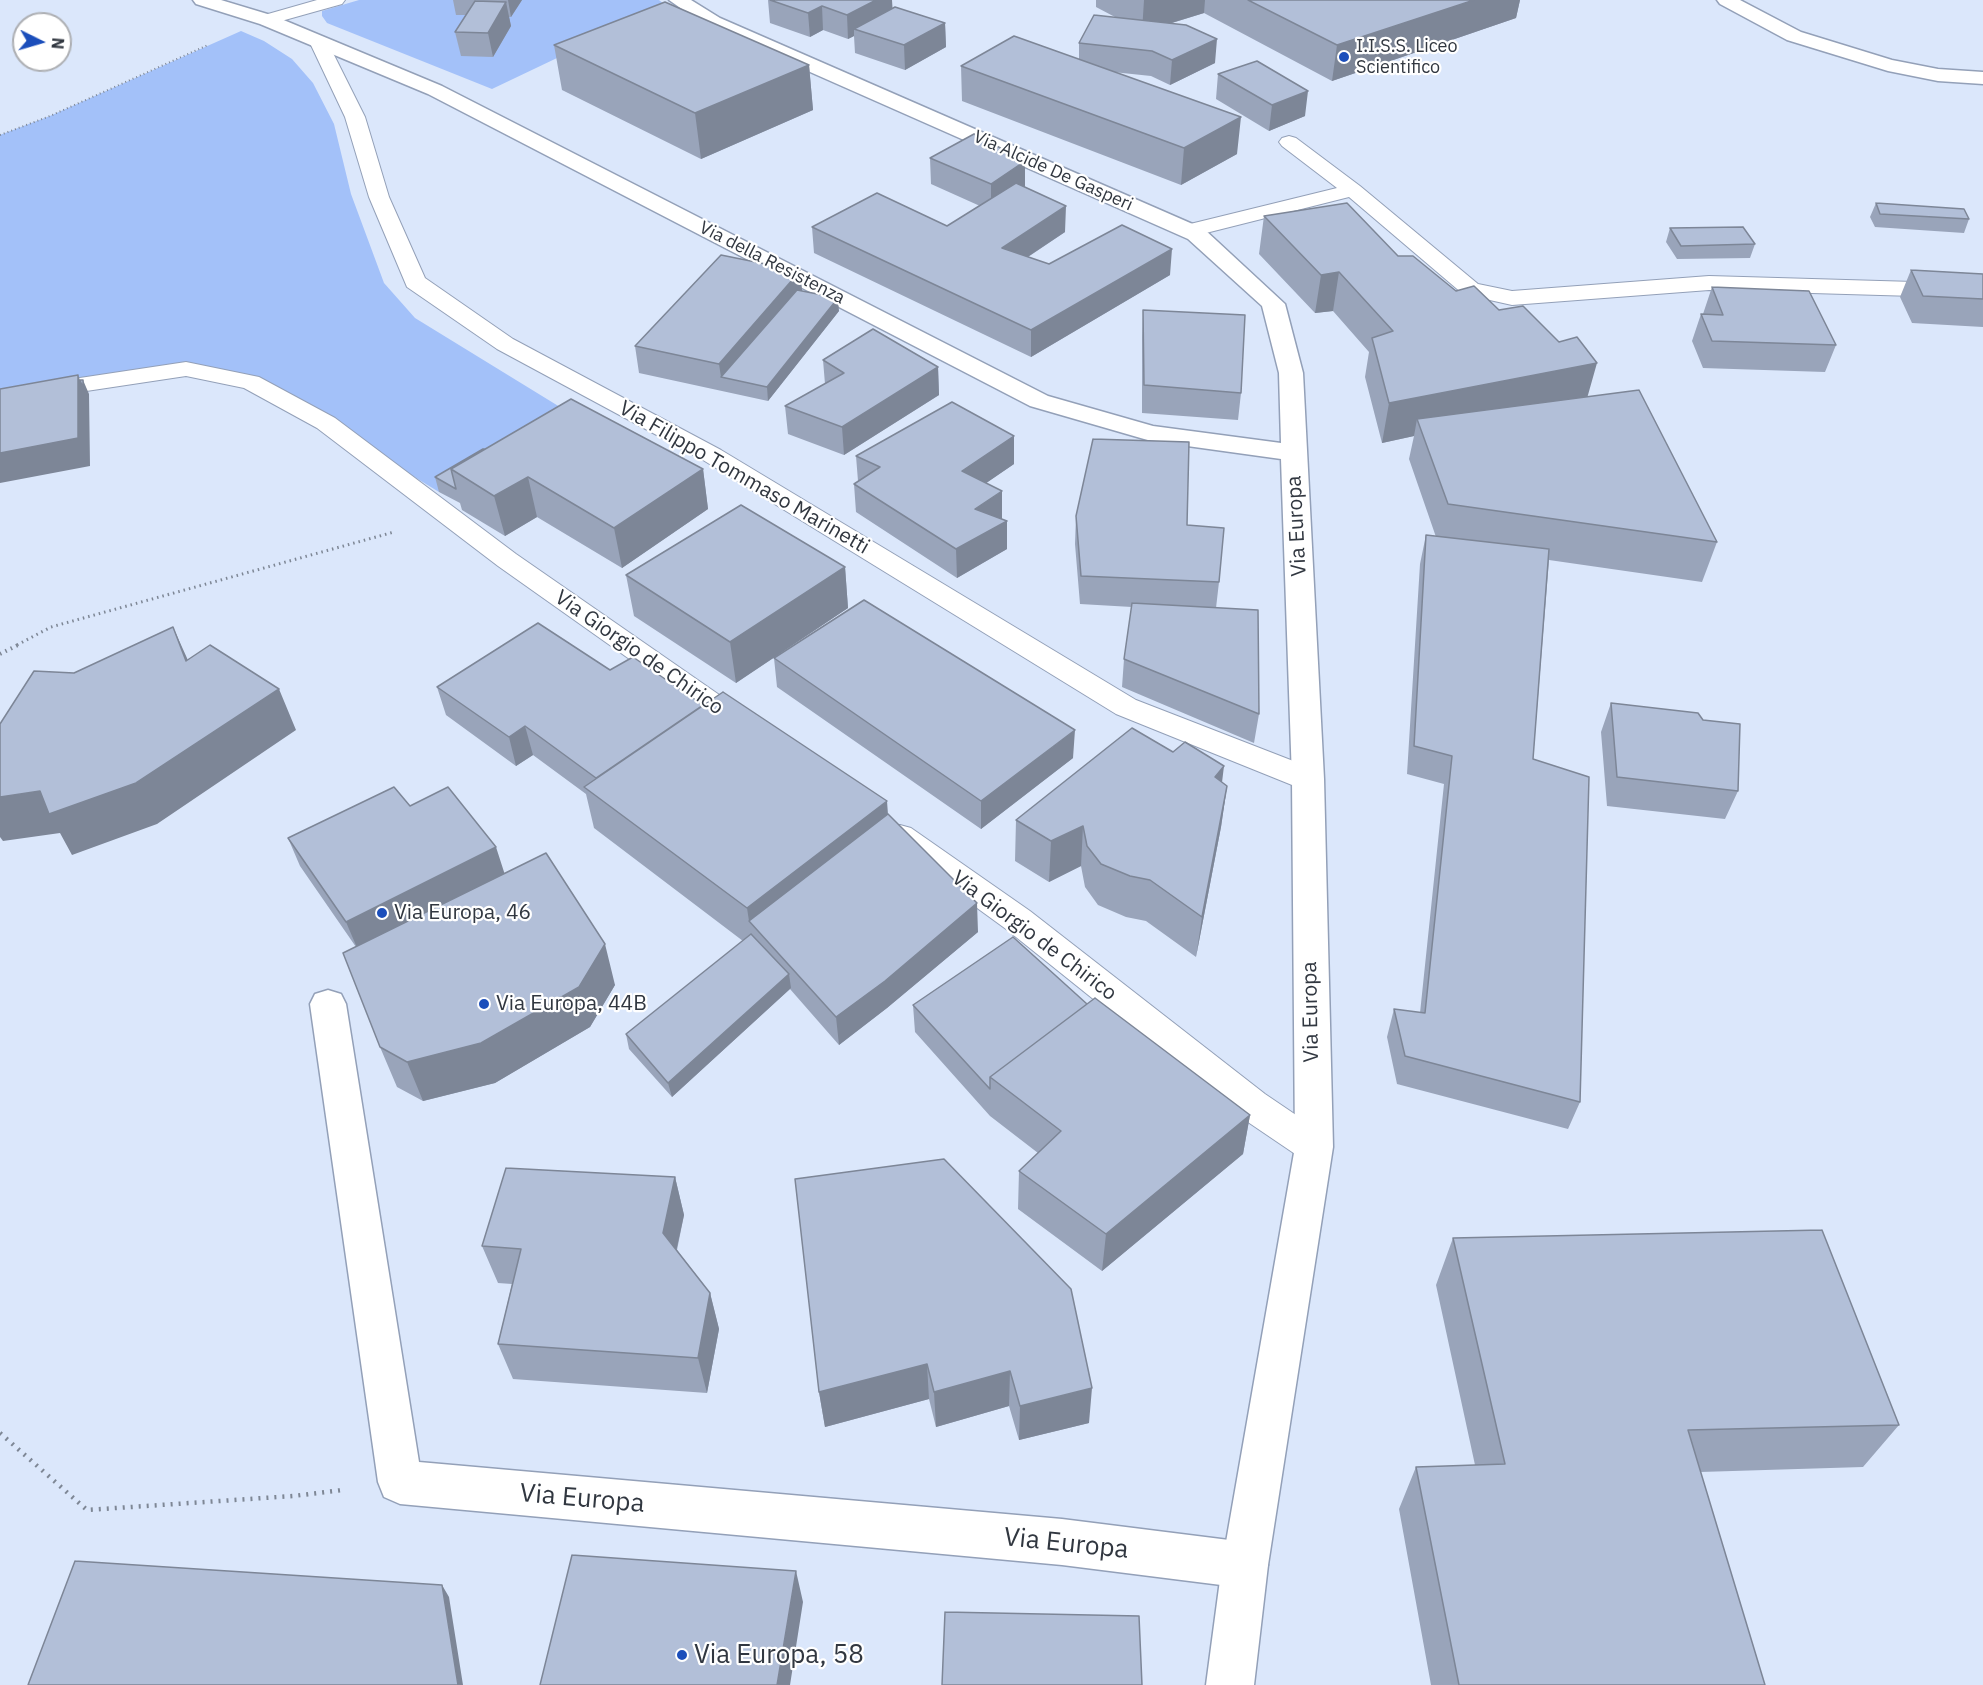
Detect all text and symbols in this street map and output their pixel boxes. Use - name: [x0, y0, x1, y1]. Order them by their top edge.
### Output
- north arrow: [12, 12, 72, 72]
- place label: I.I.S.S. Liceo Scientifico: [1356, 36, 1458, 78]
- text: N: [47, 37, 68, 50]
- marker: I.I.S.S. Liceo Scientifico: [1337, 50, 1351, 64]
- street label: Via Alcide De Gasperi: [970, 126, 1136, 216]
- street label: Via della Resistenza: [696, 217, 848, 309]
- street label: Via Filippo Tommaso Marinetti: [614, 396, 874, 560]
- street label: Via Europa: [1282, 475, 1312, 577]
- street label: Via Giorgio de Chirico: [550, 585, 728, 721]
- street label: Via Giorgio de Chirico: [947, 866, 1121, 1006]
- place label: Via Europa, 46: [394, 900, 531, 926]
- marker: Via Europa, 46: [375, 906, 389, 920]
- street label: Via Europa: [1298, 961, 1324, 1063]
- place label: Via Europa, 44B: [496, 991, 647, 1017]
- marker: Via Europa, 44B: [477, 997, 491, 1011]
- street label: Via Europa: [518, 1478, 646, 1520]
- street label: Via Europa: [1002, 1522, 1130, 1566]
- place label: Via Europa, 58: [694, 1639, 864, 1671]
- marker: Via Europa, 58: [675, 1648, 689, 1662]

